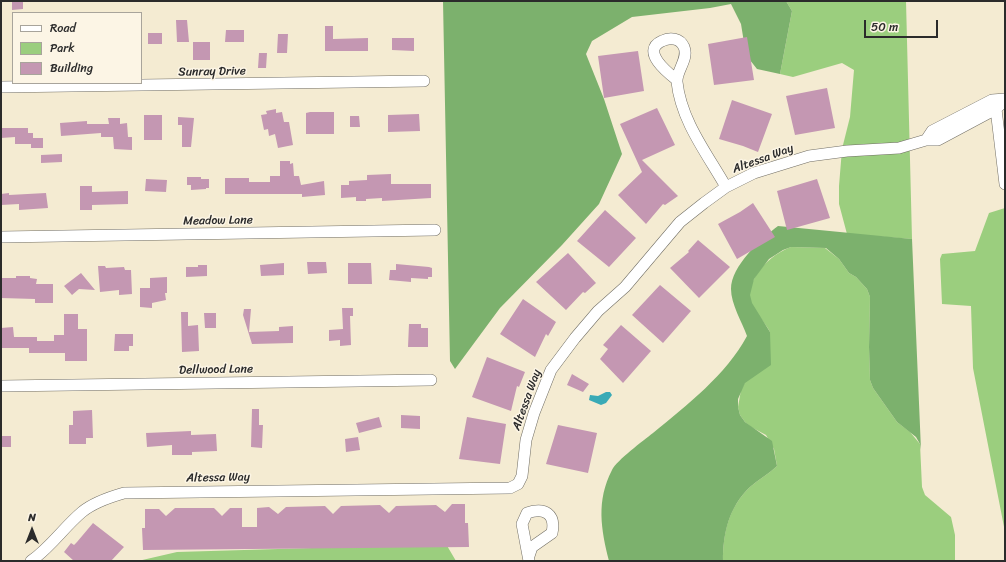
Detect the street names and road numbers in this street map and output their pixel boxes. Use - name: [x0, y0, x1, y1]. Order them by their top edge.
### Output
- street label: Sunray Drive: [178, 64, 246, 80]
- street label: Altessa Way: [731, 141, 795, 177]
- street label: Meadow Lane: [183, 213, 253, 229]
- street label: Dellwood Lane: [179, 362, 253, 378]
- street label: Altessa Way: [509, 368, 545, 432]
- street label: Altessa Way: [186, 470, 250, 486]

